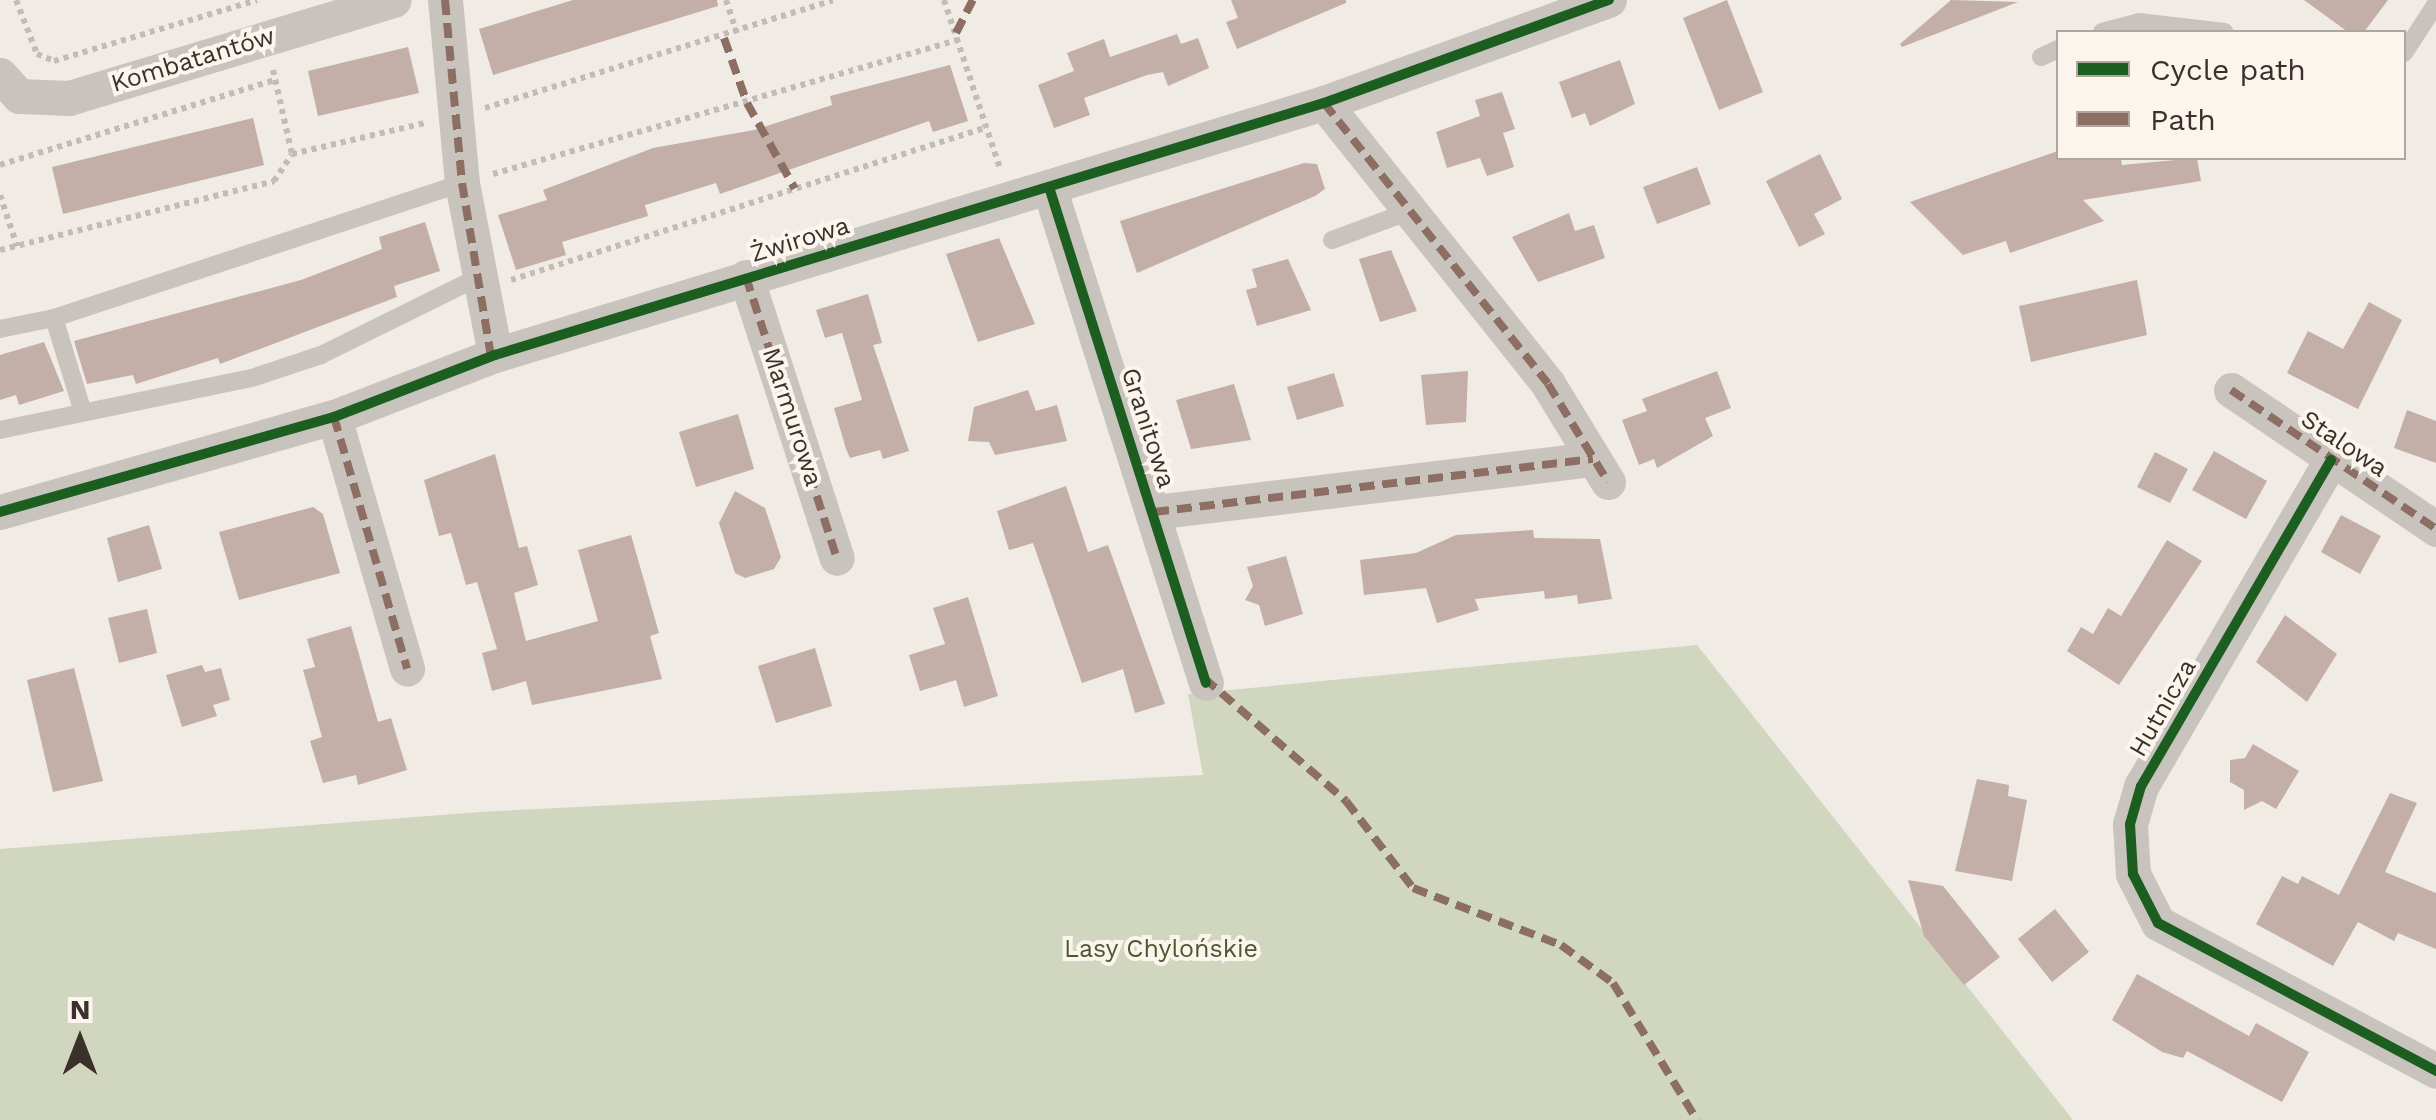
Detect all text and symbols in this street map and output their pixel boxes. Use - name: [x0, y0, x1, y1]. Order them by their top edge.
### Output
- street label: Kombatantów: [108, 21, 278, 99]
- legend: [2056, 30, 2406, 160]
- text: Cycle path: [2150, 52, 2306, 87]
- text: Path: [2150, 102, 2216, 137]
- street label: Żwirowa: [747, 211, 853, 269]
- street label: Marmurowa: [755, 344, 829, 490]
- street label: Granitowa: [1115, 364, 1181, 492]
- street label: Stalowa: [2295, 404, 2393, 484]
- street label: Hutnicza: [2123, 654, 2203, 762]
- park label: Lasy Chylońskie: [1064, 934, 1258, 964]
- north arrow: [30, 990, 130, 1090]
- text: N: [70, 993, 90, 1026]

